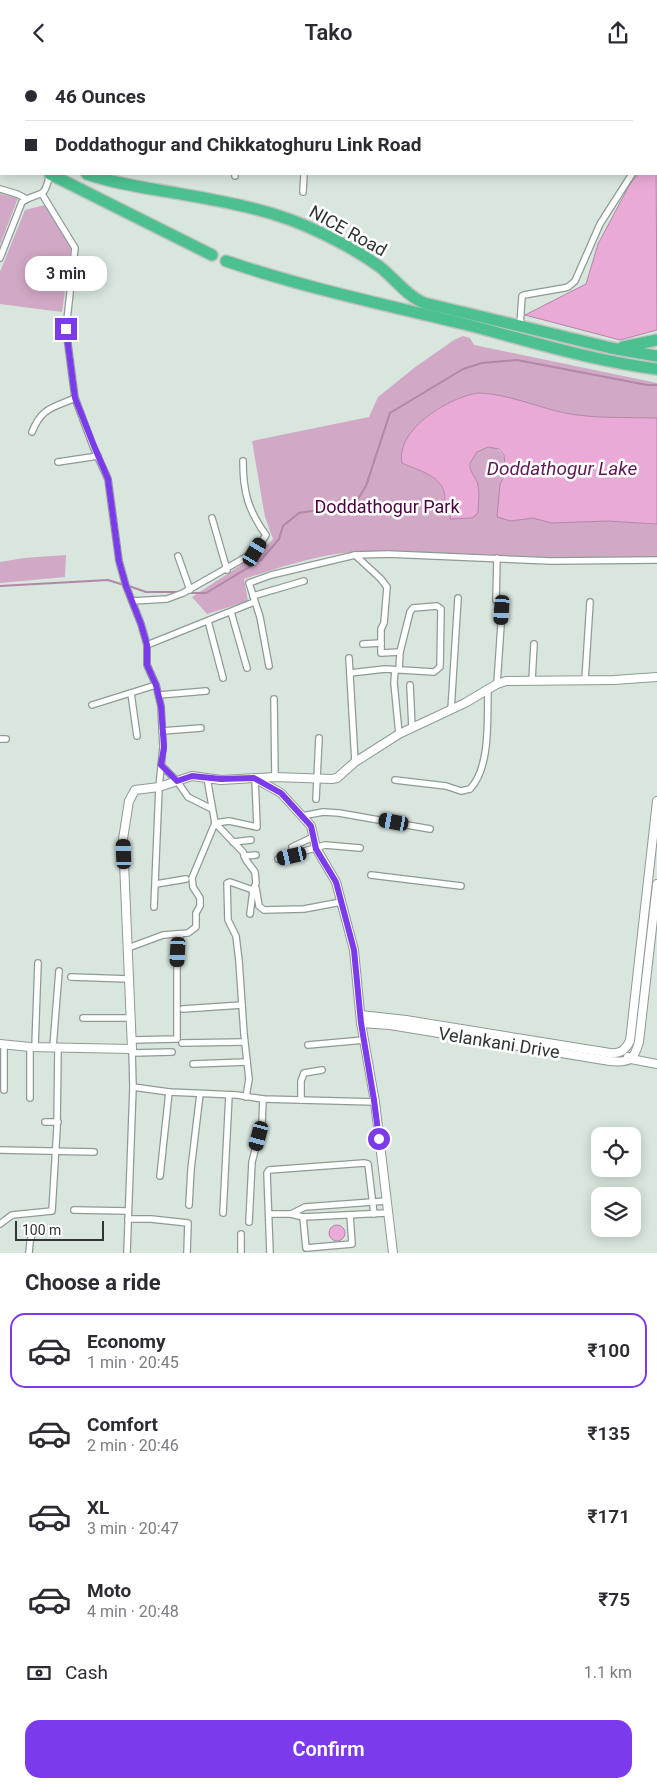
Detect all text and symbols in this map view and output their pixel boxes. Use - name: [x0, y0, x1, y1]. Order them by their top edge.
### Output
- icon: back: [25, 19, 53, 47]
- icon: share: [604, 19, 632, 47]
- text: Tako: [305, 20, 352, 45]
- text: 46 Ounces: [55, 85, 146, 108]
- text: Doddathogur and Chikkatoghuru Link Road: [55, 133, 421, 156]
- street label: NICE Road: [306, 201, 391, 260]
- callout: 3 min: [25, 257, 107, 291]
- text: 3 min: [46, 264, 86, 283]
- route end: [55, 318, 77, 340]
- water label: Doddathogur Lake: [487, 457, 637, 480]
- park label: Doddathogur Park: [314, 496, 460, 517]
- car: [240, 535, 269, 569]
- car: [493, 595, 510, 625]
- car: [377, 812, 410, 832]
- car: [115, 839, 132, 869]
- car: [275, 845, 308, 867]
- car: [169, 937, 186, 967]
- street label: Velankani Drive: [437, 1023, 561, 1062]
- car: [247, 1120, 270, 1152]
- map controls: [591, 1127, 641, 1237]
- button: locate: [591, 1127, 641, 1177]
- route start: [368, 1128, 390, 1150]
- button: layers: [591, 1187, 641, 1237]
- scale bar: [15, 1218, 104, 1241]
- text: 100 m: [22, 1222, 61, 1238]
- text: Choose a ride: [25, 1270, 161, 1295]
- icon: car: [27, 1328, 72, 1373]
- text: Economy: [87, 1330, 166, 1353]
- text: ₹100: [587, 1339, 630, 1362]
- text: 1 min · 20:45: [87, 1353, 179, 1372]
- icon: car: [27, 1411, 72, 1456]
- text: Comfort: [87, 1413, 158, 1436]
- text: ₹135: [587, 1422, 630, 1445]
- text: 2 min · 20:46: [87, 1436, 179, 1455]
- icon: car: [27, 1494, 72, 1539]
- text: XL: [87, 1496, 109, 1519]
- text: ₹171: [587, 1505, 630, 1528]
- text: 3 min · 20:47: [87, 1519, 179, 1538]
- icon: car: [27, 1577, 72, 1622]
- text: Moto: [87, 1579, 131, 1602]
- text: ₹75: [598, 1588, 630, 1611]
- text: 4 min · 20:48: [87, 1602, 179, 1621]
- icon: cash: [25, 1659, 53, 1687]
- text: Cash: [65, 1661, 108, 1684]
- text: 1.1 km: [584, 1663, 632, 1682]
- button: Confirm: [25, 1720, 632, 1778]

